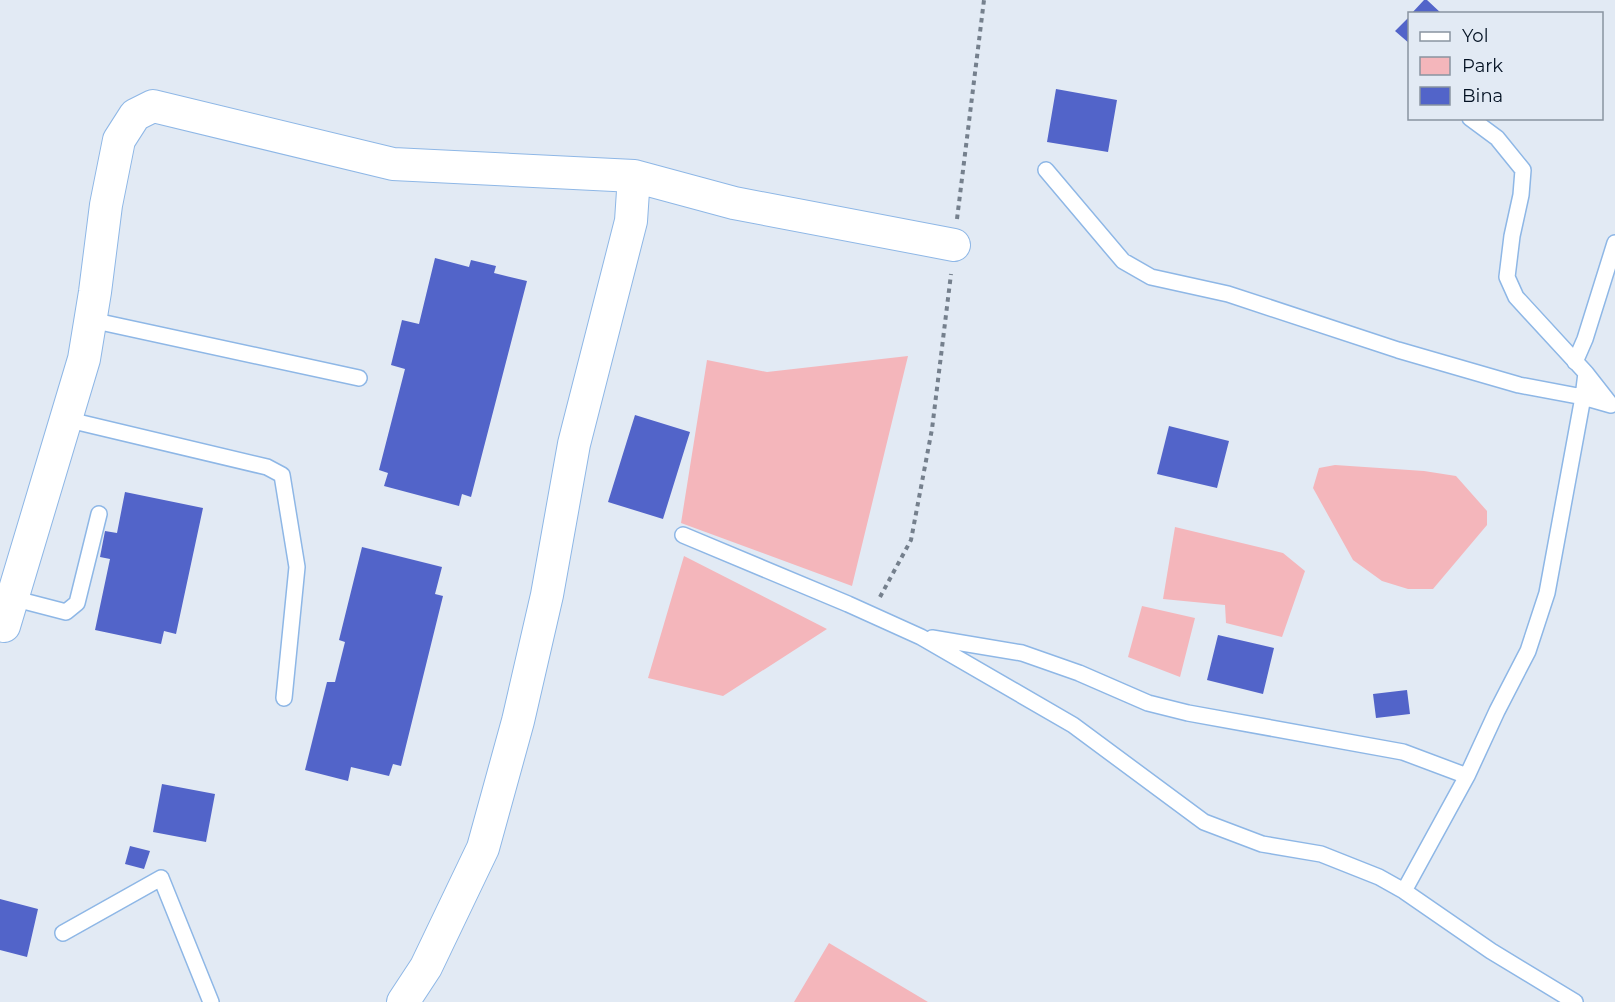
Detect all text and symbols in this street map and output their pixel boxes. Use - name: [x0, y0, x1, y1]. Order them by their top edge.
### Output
- legend: [1408, 12, 1603, 120]
- text: Yol: [1462, 25, 1488, 47]
- text: Park: [1462, 55, 1503, 77]
- text: Bina: [1462, 85, 1503, 107]

